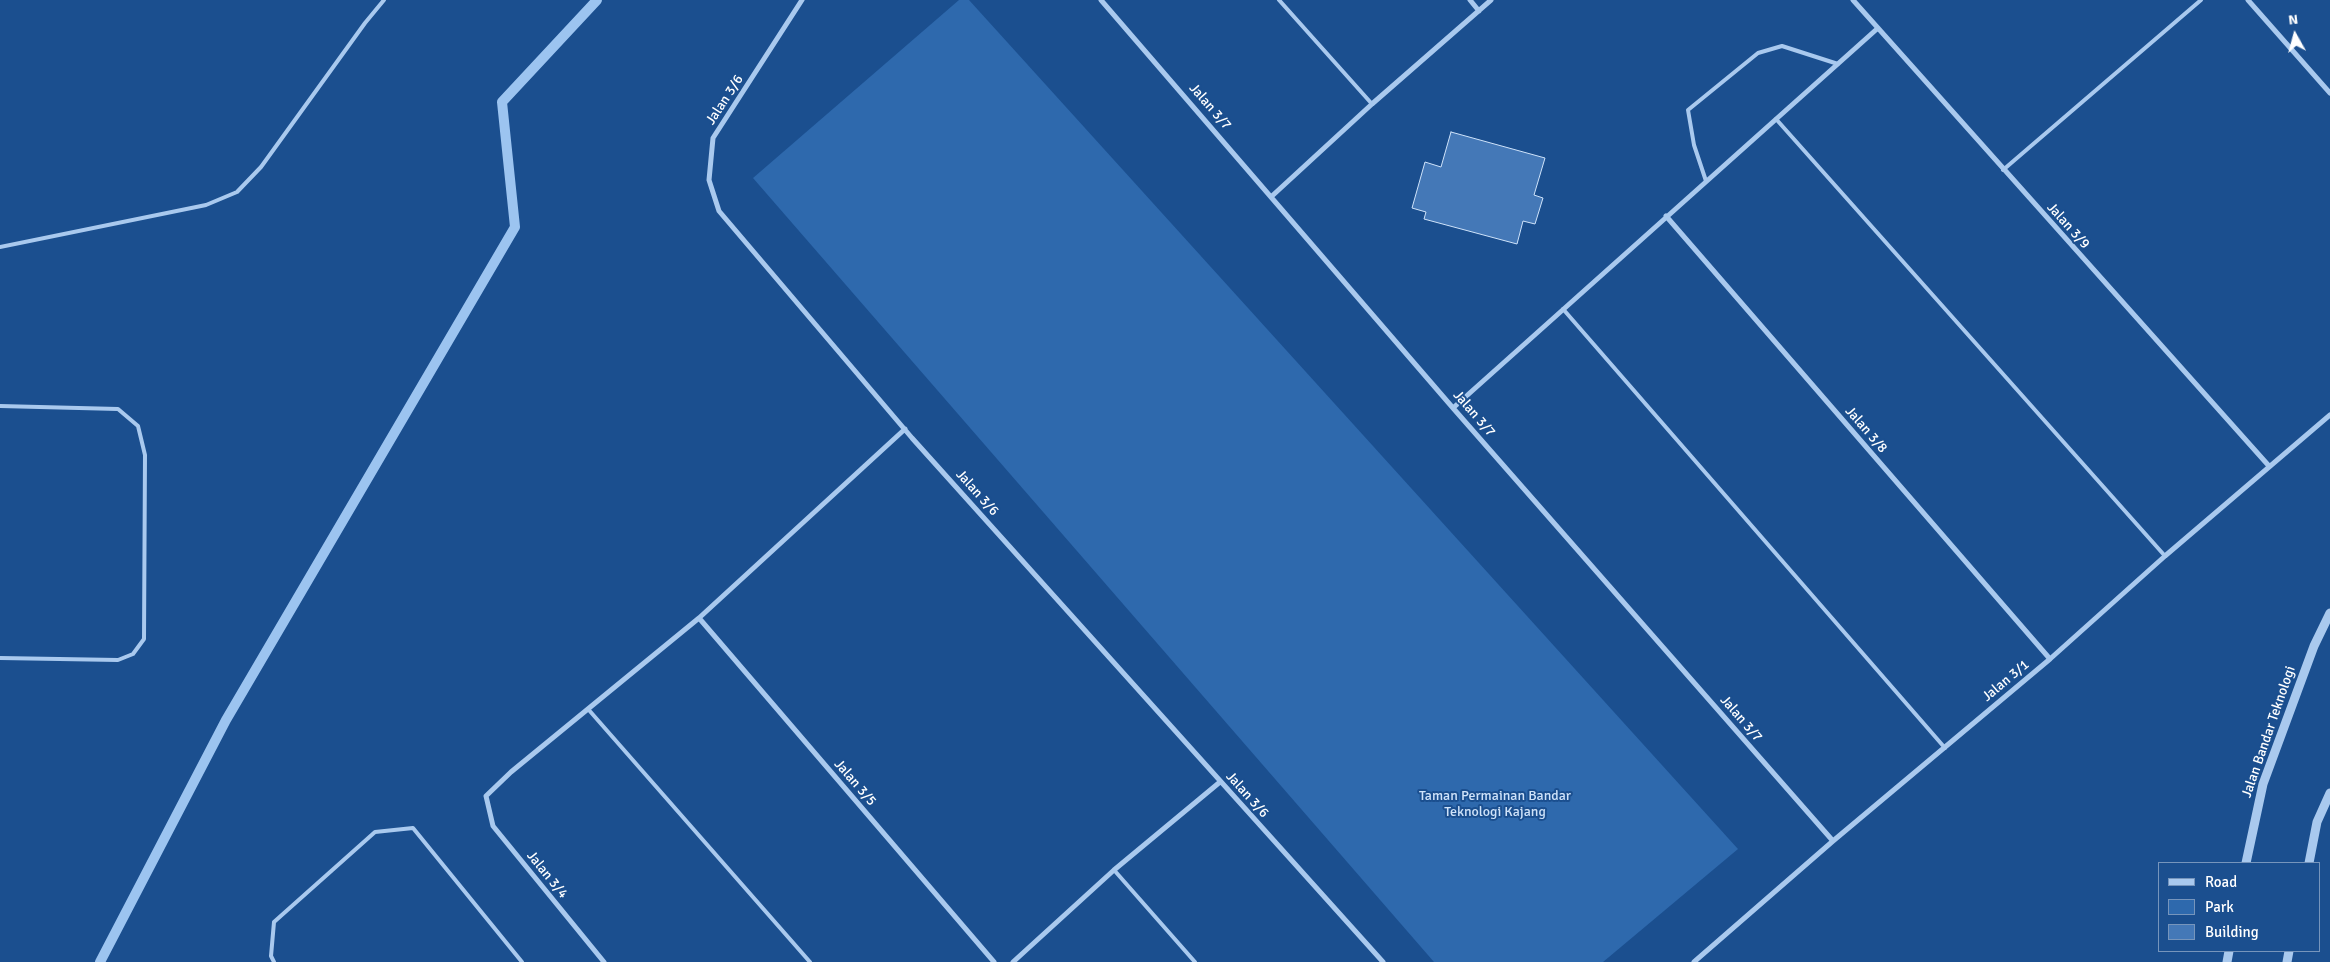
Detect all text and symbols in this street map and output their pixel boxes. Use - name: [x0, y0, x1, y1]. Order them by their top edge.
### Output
- north arrow: [2270, 10, 2320, 60]
- text: N: [2287, 11, 2299, 29]
- street label: Jalan 3/6: [703, 72, 747, 128]
- street label: Jalan 3/7: [1185, 80, 1235, 134]
- street label: Jalan 3/9: [2043, 200, 2093, 252]
- street label: Jalan 3/7: [1449, 387, 1499, 441]
- street label: Jalan 3/8: [1841, 403, 1891, 457]
- street label: Jalan 3/6: [952, 467, 1002, 519]
- street label: Jalan 3/1: [1979, 657, 2033, 705]
- street label: Jalan Bandar Teknologi: [2239, 664, 2299, 800]
- street label: Jalan 3/7: [1716, 692, 1766, 746]
- street label: Jalan 3/5: [830, 756, 880, 810]
- street label: Jalan 3/6: [1222, 769, 1272, 821]
- park label: Taman Permainan Bandar Teknologi Kajang: [1419, 788, 1571, 820]
- street label: Jalan 3/4: [523, 848, 571, 902]
- legend: [2158, 862, 2320, 952]
- text: Road: [2205, 873, 2237, 891]
- text: Park: [2205, 898, 2234, 916]
- text: Building: [2205, 923, 2259, 941]

